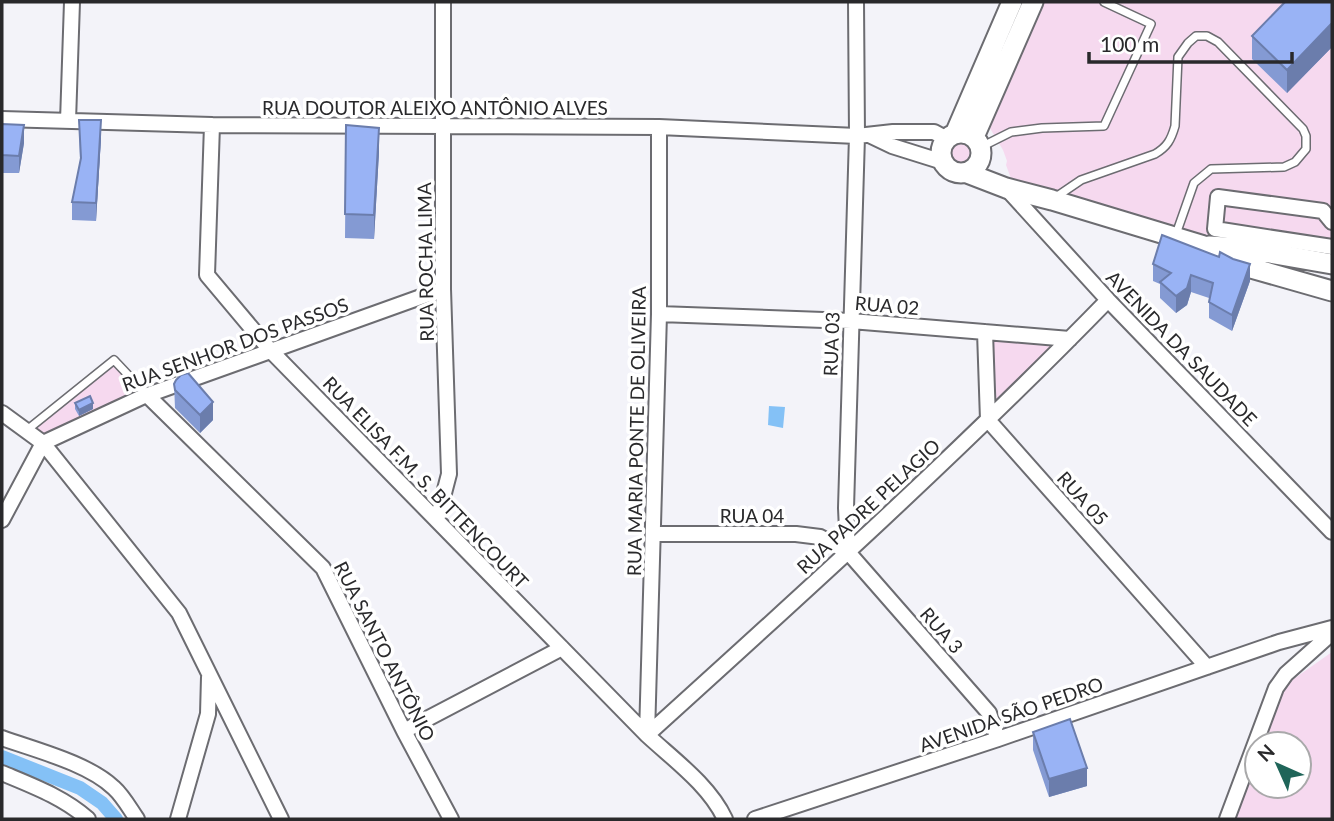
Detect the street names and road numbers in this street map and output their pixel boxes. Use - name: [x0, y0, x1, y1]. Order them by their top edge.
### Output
- street label: RUA DOUTOR ALEIXO ANTÔNIO ALVES: [262, 96, 608, 119]
- street label: RUA ROCHA LIMA: [412, 182, 438, 342]
- street label: AVENIDA DA SAUDADE: [1102, 266, 1262, 430]
- street label: RUA MARIA PONTE DE OLIVEIRA: [622, 286, 650, 576]
- street label: RUA 02: [854, 291, 920, 319]
- street label: RUA SENHOR DOS PASSOS: [119, 292, 351, 396]
- street label: RUA 03: [818, 311, 844, 377]
- street label: RUA ELISA F.M. S. BITTENCOURT: [319, 371, 533, 593]
- street label: RUA PADRE PELAGIO: [792, 434, 944, 578]
- street label: RUA 05: [1053, 466, 1113, 530]
- street label: RUA 04: [720, 504, 784, 527]
- street label: RUA SANTO ANTÔNIO: [330, 557, 440, 745]
- street label: RUA 3: [916, 602, 968, 658]
- street label: AVENIDA SÃO PEDRO: [916, 672, 1106, 756]

